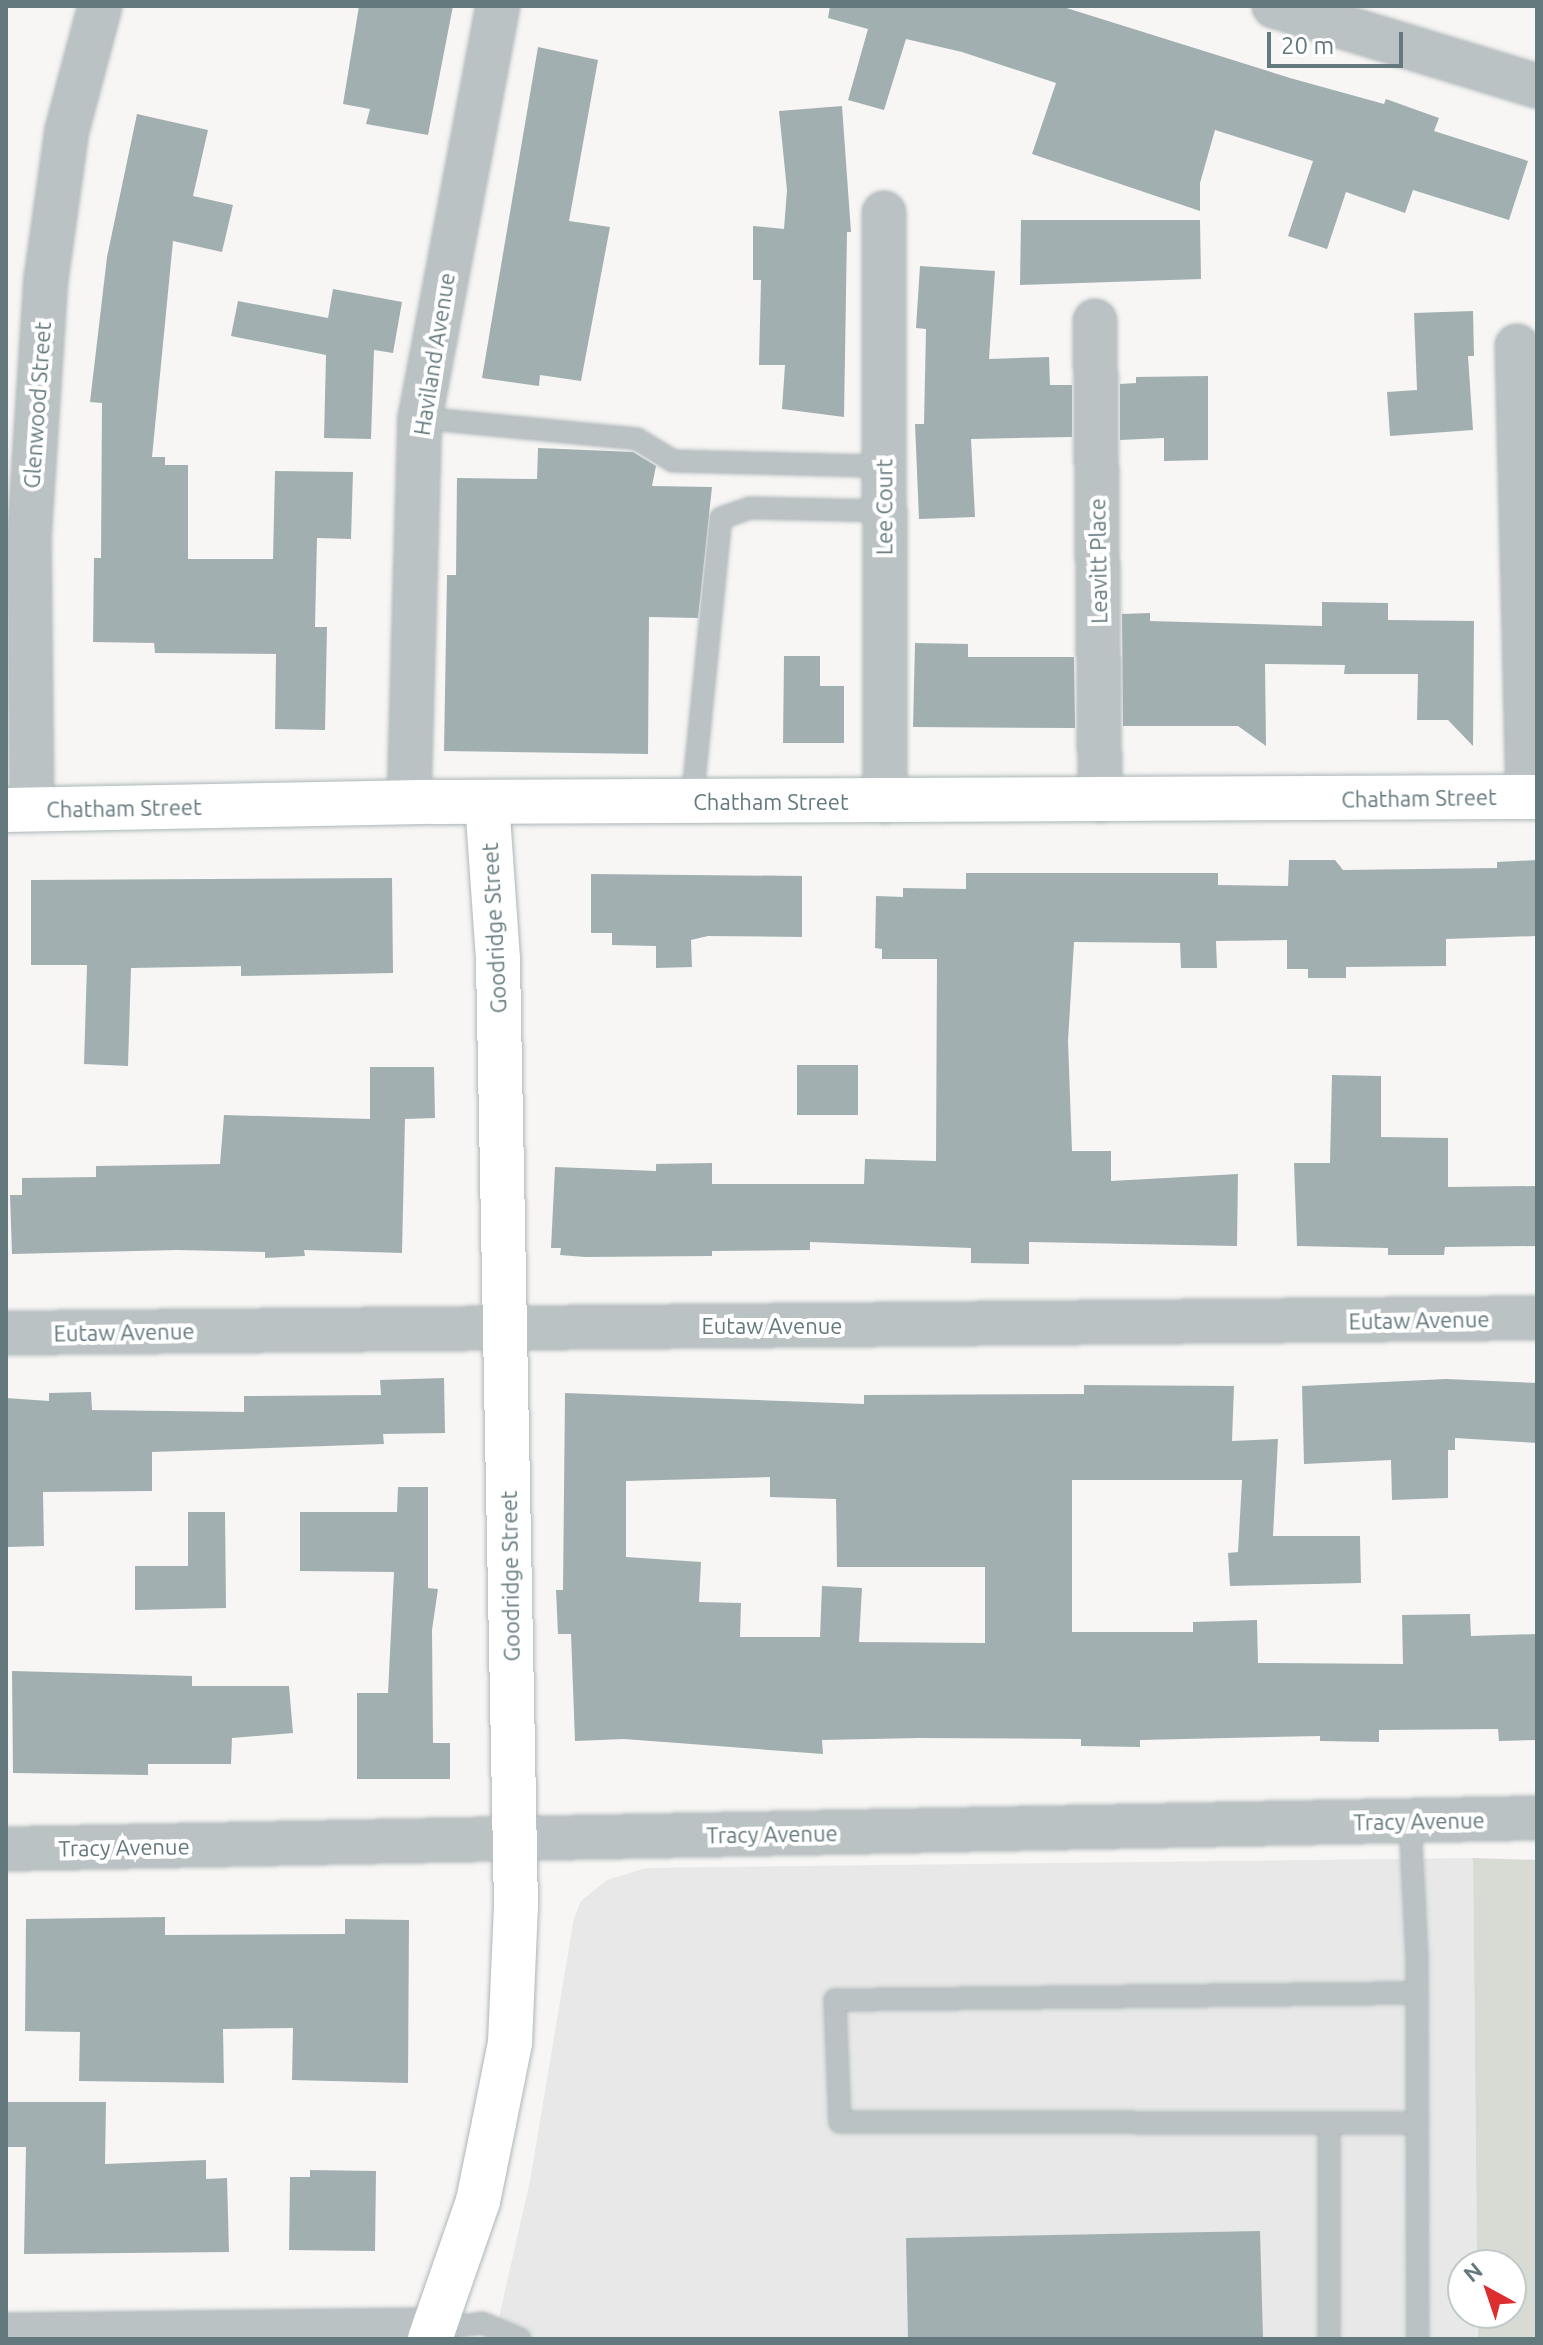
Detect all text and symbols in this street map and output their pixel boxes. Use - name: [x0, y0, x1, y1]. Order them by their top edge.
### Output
- scale bar: [1271, 16, 1407, 66]
- text: 20 m: [1281, 32, 1334, 59]
- street label: Haviland Avenue: [408, 271, 460, 437]
- street label: Glenwood Street: [18, 321, 56, 489]
- street label: Lee Court: [871, 459, 897, 555]
- street label: Leavitt Place: [1084, 498, 1112, 624]
- street label: Chatham Street: [1341, 783, 1497, 813]
- street label: Chatham Street: [693, 789, 849, 815]
- street label: Chatham Street: [46, 793, 202, 823]
- street label: Goodridge Street: [476, 842, 512, 1014]
- street label: Eutaw Avenue: [1348, 1306, 1490, 1334]
- street label: Eutaw Avenue: [702, 1313, 842, 1339]
- street label: Eutaw Avenue: [53, 1318, 195, 1346]
- street label: Goodridge Street: [495, 1490, 525, 1662]
- street label: Tracy Avenue: [1353, 1807, 1485, 1835]
- street label: Tracy Avenue: [706, 1820, 838, 1848]
- street label: Tracy Avenue: [58, 1833, 190, 1861]
- north arrow: [1447, 2249, 1527, 2329]
- text: N: [1458, 2257, 1487, 2287]

